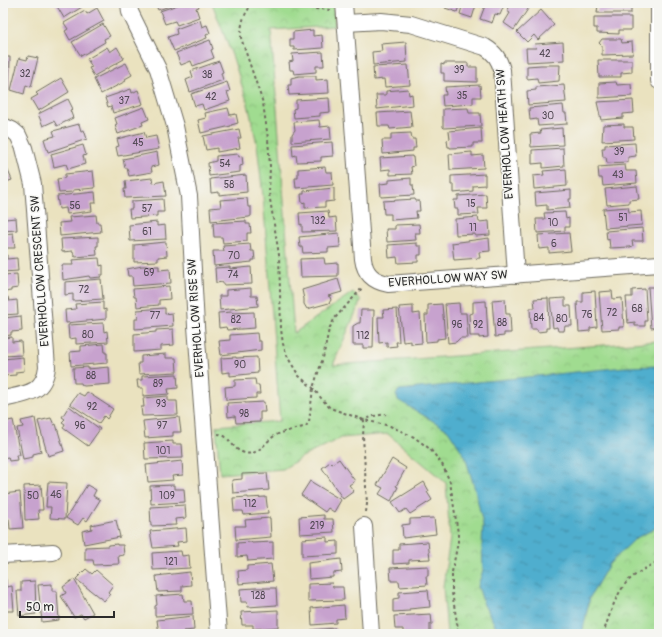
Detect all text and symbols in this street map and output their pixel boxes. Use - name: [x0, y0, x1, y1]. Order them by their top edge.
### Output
- house number: 42: [539, 48, 551, 60]
- house number: 39: [454, 64, 464, 76]
- house number: 32: [19, 68, 31, 80]
- street label: EVERHOLLOW HEATH SW: [493, 68, 517, 200]
- house number: 38: [202, 69, 212, 81]
- house number: 35: [457, 90, 468, 102]
- house number: 42: [205, 91, 217, 103]
- house number: 37: [119, 95, 130, 107]
- house number: 30: [542, 110, 554, 122]
- house number: 45: [132, 137, 144, 149]
- house number: 39: [614, 146, 624, 158]
- house number: 54: [219, 158, 231, 170]
- house number: 43: [612, 169, 624, 181]
- house number: 58: [224, 179, 234, 191]
- street label: EVERHOLLOW CRESCENT SW: [27, 195, 53, 347]
- house number: 15: [466, 198, 476, 210]
- house number: 56: [69, 200, 81, 212]
- house number: 57: [142, 203, 153, 215]
- house number: 51: [618, 212, 628, 224]
- house number: 132: [310, 215, 326, 227]
- house number: 10: [548, 217, 559, 229]
- house number: 11: [469, 222, 477, 234]
- house number: 61: [142, 226, 152, 238]
- house number: 6: [551, 238, 557, 250]
- house number: 70: [228, 250, 240, 262]
- street label: EVERHOLLOW RISE SW: [184, 258, 208, 378]
- house number: 69: [144, 267, 154, 279]
- street label: EVERHOLLOW WAY SW: [388, 267, 508, 291]
- house number: 74: [227, 269, 239, 281]
- house number: 72: [79, 284, 90, 296]
- house number: 68: [632, 303, 642, 315]
- house number: 72: [607, 307, 618, 319]
- house number: 76: [581, 309, 593, 321]
- house number: 77: [150, 310, 161, 322]
- house number: 84: [534, 312, 545, 324]
- house number: 80: [556, 313, 568, 325]
- house number: 82: [231, 314, 242, 326]
- house number: 88: [497, 317, 507, 329]
- house number: 96: [452, 319, 463, 331]
- house number: 92: [473, 319, 484, 331]
- house number: 80: [82, 329, 94, 341]
- house number: 112: [356, 330, 370, 342]
- house number: 90: [234, 359, 246, 371]
- house number: 88: [86, 370, 96, 382]
- house number: 89: [153, 378, 163, 390]
- house number: 93: [156, 398, 167, 410]
- house number: 92: [87, 401, 98, 413]
- house number: 98: [239, 408, 249, 420]
- house number: 96: [75, 420, 86, 432]
- house number: 97: [157, 420, 168, 432]
- house number: 101: [156, 445, 170, 457]
- house number: 46: [50, 489, 62, 501]
- house number: 50: [27, 490, 39, 502]
- house number: 109: [159, 490, 175, 502]
- house number: 112: [243, 498, 257, 510]
- house number: 219: [310, 520, 324, 532]
- house number: 121: [164, 556, 178, 568]
- house number: 128: [251, 590, 265, 602]
- scale bar: [20, 593, 114, 619]
- text: 50 m: [26, 600, 54, 615]

